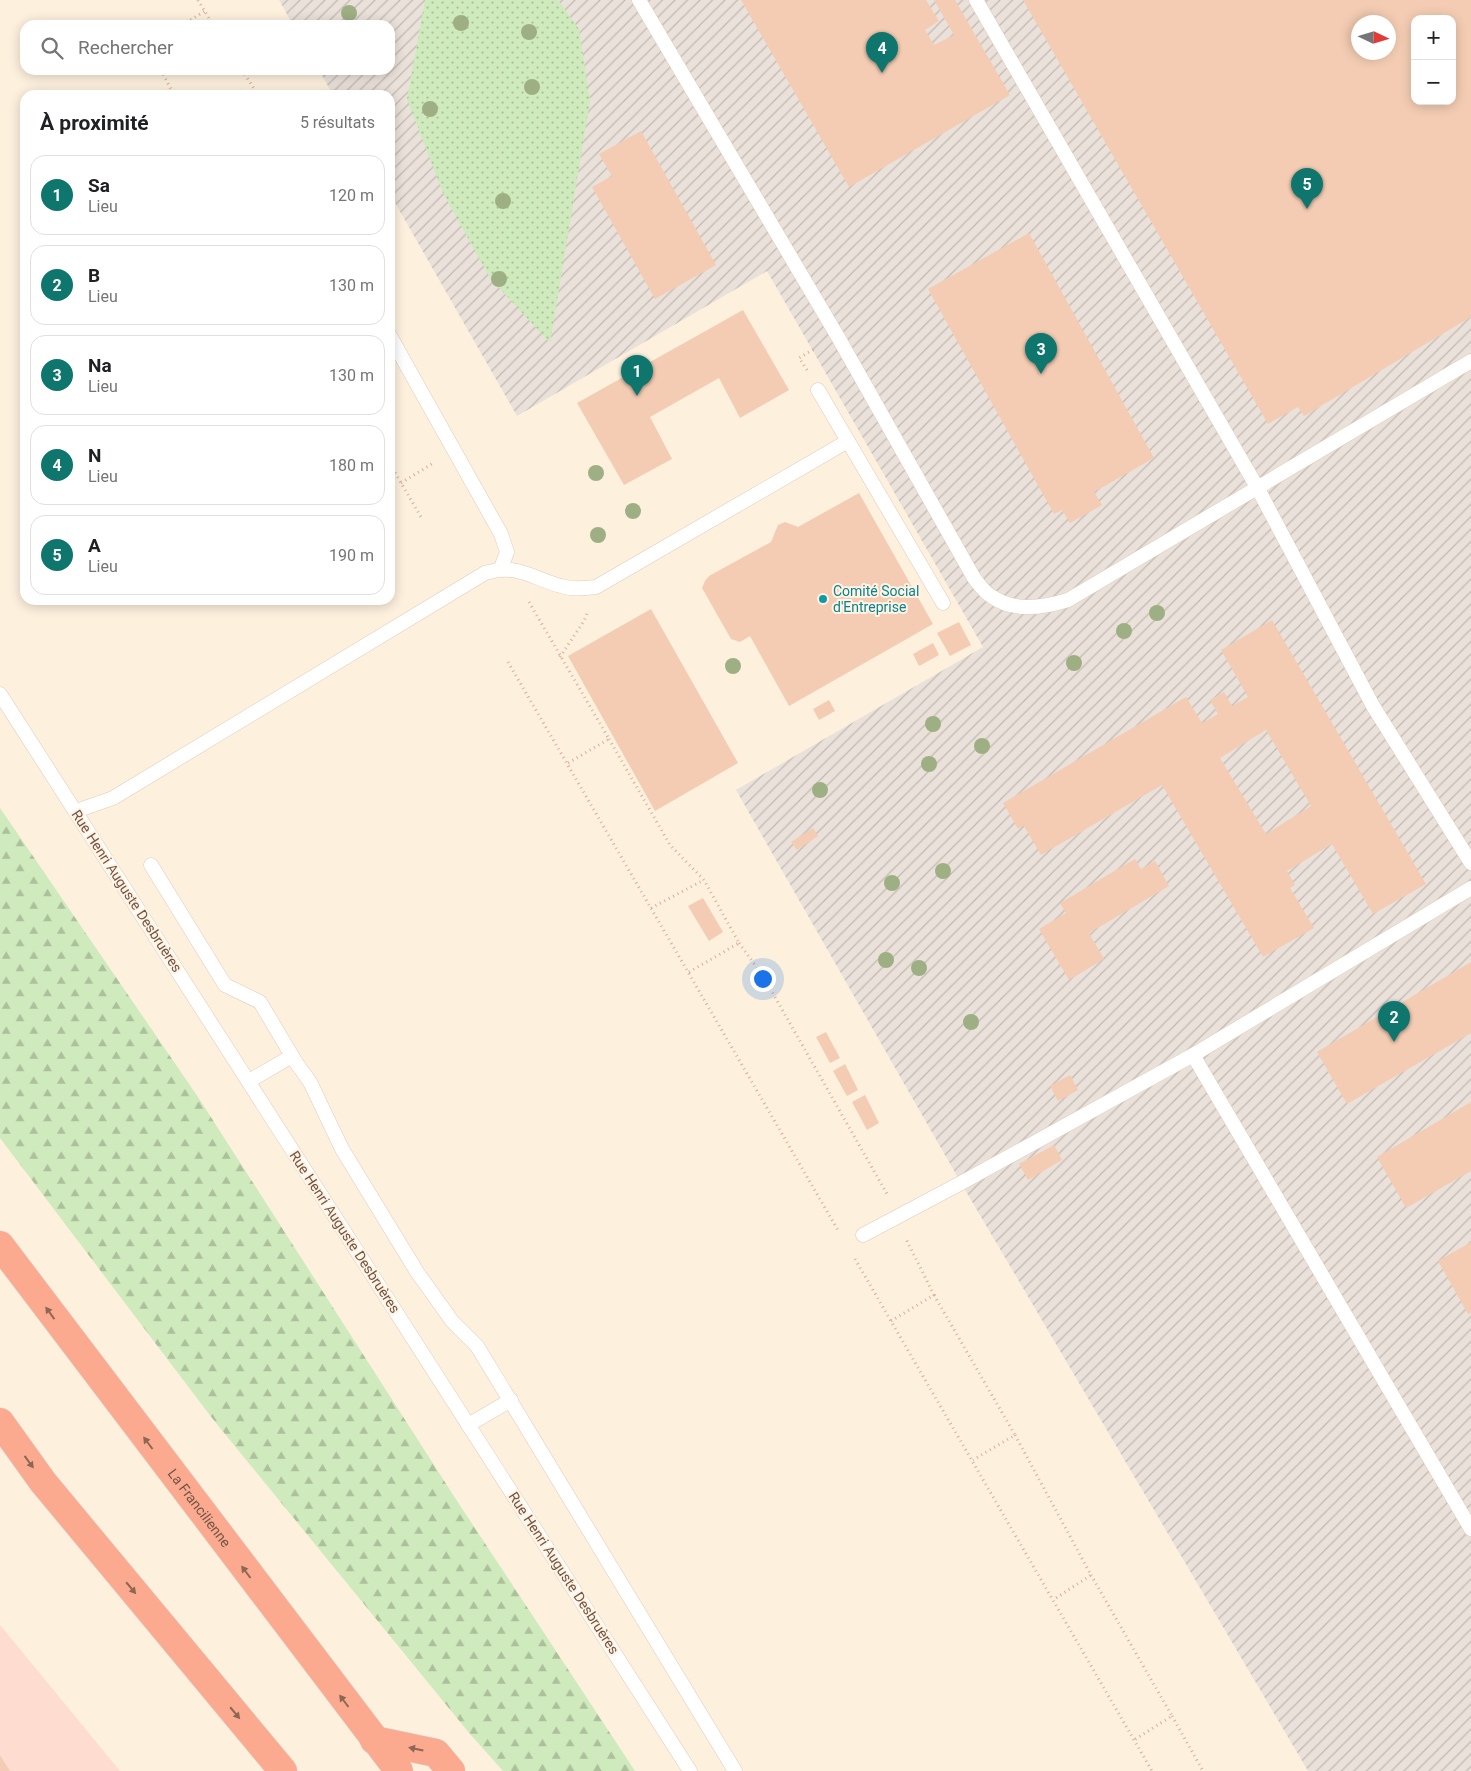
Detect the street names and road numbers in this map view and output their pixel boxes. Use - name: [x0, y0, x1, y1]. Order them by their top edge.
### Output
- street label: Rue Henri Auguste Desbruères: [69, 807, 185, 975]
- street label: Rue Henri Auguste Desbruères: [287, 1148, 403, 1316]
- street label: La Francilienne: [165, 1466, 234, 1550]
- street label: Rue Henri Auguste Desbruères: [506, 1489, 622, 1657]

